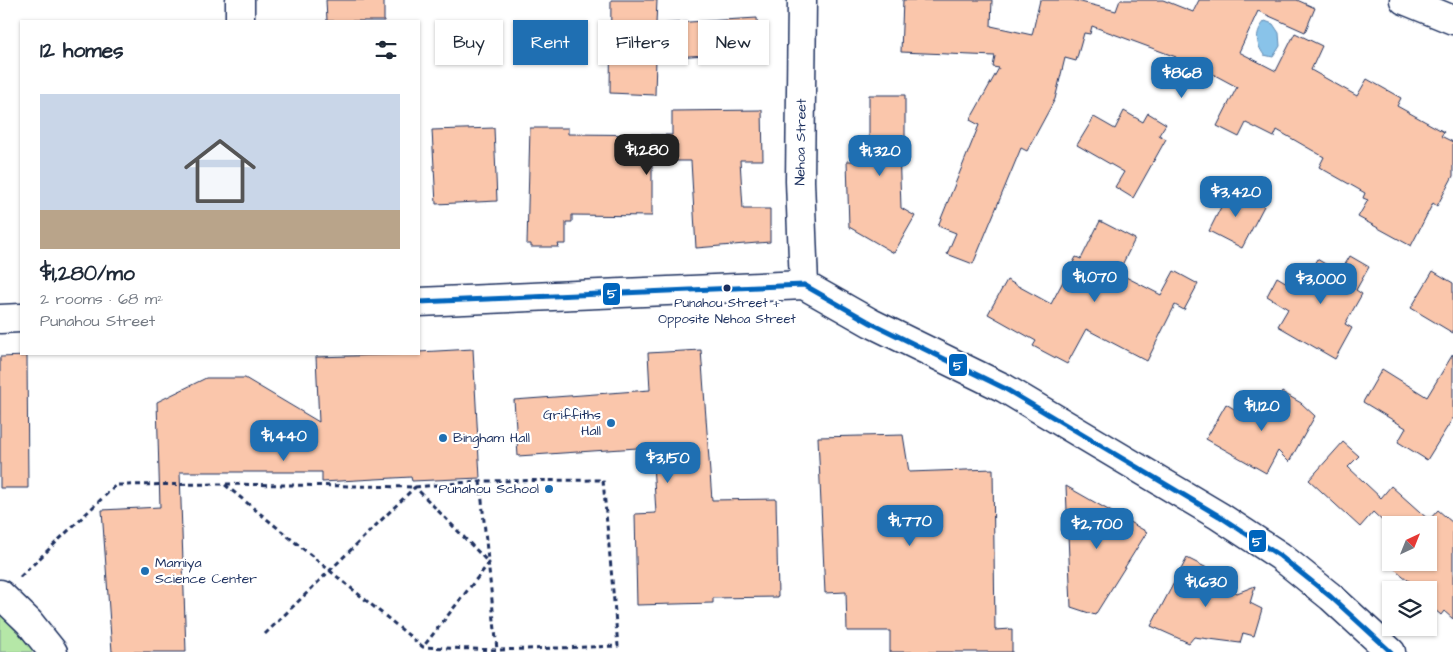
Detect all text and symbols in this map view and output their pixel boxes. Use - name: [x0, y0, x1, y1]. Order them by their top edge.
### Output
- chip: Buy: [435, 20, 503, 65]
- chip: Rent: [513, 20, 588, 65]
- chip: Filters: [598, 20, 688, 65]
- chip: New: [698, 20, 769, 65]
- text: 12 homes: [40, 36, 124, 65]
- icon: filters: [372, 36, 400, 64]
- pin: $868: [1152, 56, 1212, 99]
- text: $868: [1162, 62, 1202, 84]
- street label: Nehoa Street: [790, 98, 812, 186]
- icon: home: [175, 126, 265, 216]
- pin: $1,280: [606, 134, 688, 176]
- pin: $1,320: [839, 134, 921, 177]
- text: $1,280: [625, 139, 669, 161]
- text: $1,320: [859, 140, 901, 162]
- pin: $3,420: [1195, 176, 1277, 218]
- text: $3,420: [1211, 181, 1261, 203]
- text: $1,280/mo: [40, 259, 135, 288]
- pin: $1,070: [1054, 260, 1136, 303]
- pin: $3,000: [1280, 262, 1362, 305]
- text: $1,070: [1073, 266, 1117, 288]
- text: $3,000: [1296, 268, 1346, 290]
- line badge: 5: [602, 282, 621, 306]
- marker: Punahou Street + Opposite Nehoa Street: [722, 283, 732, 293]
- text: 5: [607, 284, 618, 304]
- text: 2 rooms · 68 m²: [40, 288, 163, 310]
- place label: Punahou Street + Opposite Nehoa Street: [658, 294, 796, 328]
- text: Punahou Street: [40, 310, 155, 332]
- line badge: 5: [948, 353, 968, 377]
- text: 5: [953, 356, 964, 376]
- pin: $1,120: [1221, 390, 1303, 432]
- text: $1,120: [1244, 395, 1280, 417]
- place label: Griffiths Hall: [543, 405, 601, 441]
- marker: Griffiths Hall: [605, 417, 617, 429]
- pin: $1,440: [243, 420, 325, 462]
- text: $1,440: [261, 425, 307, 447]
- place label: Bingham Hall: [453, 428, 530, 448]
- marker: Bingham Hall: [437, 432, 449, 444]
- pin: $3,150: [627, 442, 709, 484]
- text: $3,150: [646, 447, 690, 469]
- place label: Punahou School: [439, 479, 539, 499]
- marker: Punahou School: [543, 483, 555, 495]
- pin: $1,770: [869, 504, 951, 547]
- pin: $2,700: [1056, 508, 1138, 550]
- text: $1,770: [888, 510, 932, 532]
- text: $2,700: [1072, 513, 1122, 535]
- north arrow: [1382, 516, 1438, 571]
- map controls: [1382, 516, 1437, 636]
- line badge: 5: [1248, 529, 1267, 553]
- text: 5: [1252, 532, 1263, 552]
- place label: Mamiya Science Center: [155, 553, 257, 589]
- marker: Mamiya Science Center: [139, 565, 151, 577]
- pin: $1,630: [1165, 566, 1247, 608]
- text: $1,630: [1185, 571, 1227, 593]
- button: layers: [1382, 581, 1437, 636]

